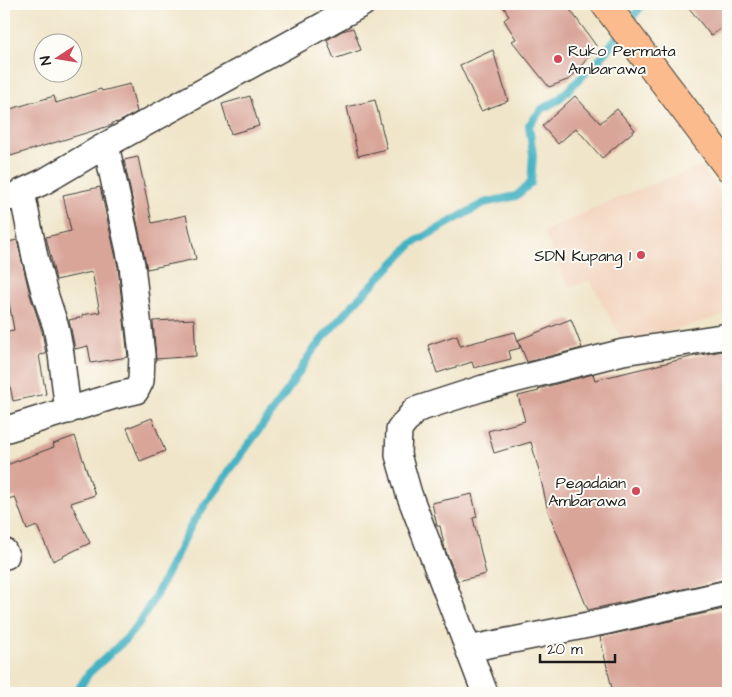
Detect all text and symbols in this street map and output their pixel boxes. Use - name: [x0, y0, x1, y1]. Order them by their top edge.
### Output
- north arrow: [32, 32, 82, 82]
- place label: Ruko Permata Ambarawa: [568, 40, 676, 80]
- marker: Ruko Permata Ambarawa: [552, 53, 564, 65]
- text: N: [36, 54, 57, 67]
- place label: SDN Kupang 1: [534, 245, 631, 268]
- marker: SDN Kupang 1: [635, 249, 647, 261]
- place label: Pegadaian Ambarawa: [548, 472, 626, 512]
- marker: Pegadaian Ambarawa: [630, 485, 642, 497]
- scale bar: [540, 632, 614, 664]
- text: 20 m: [547, 639, 583, 660]

